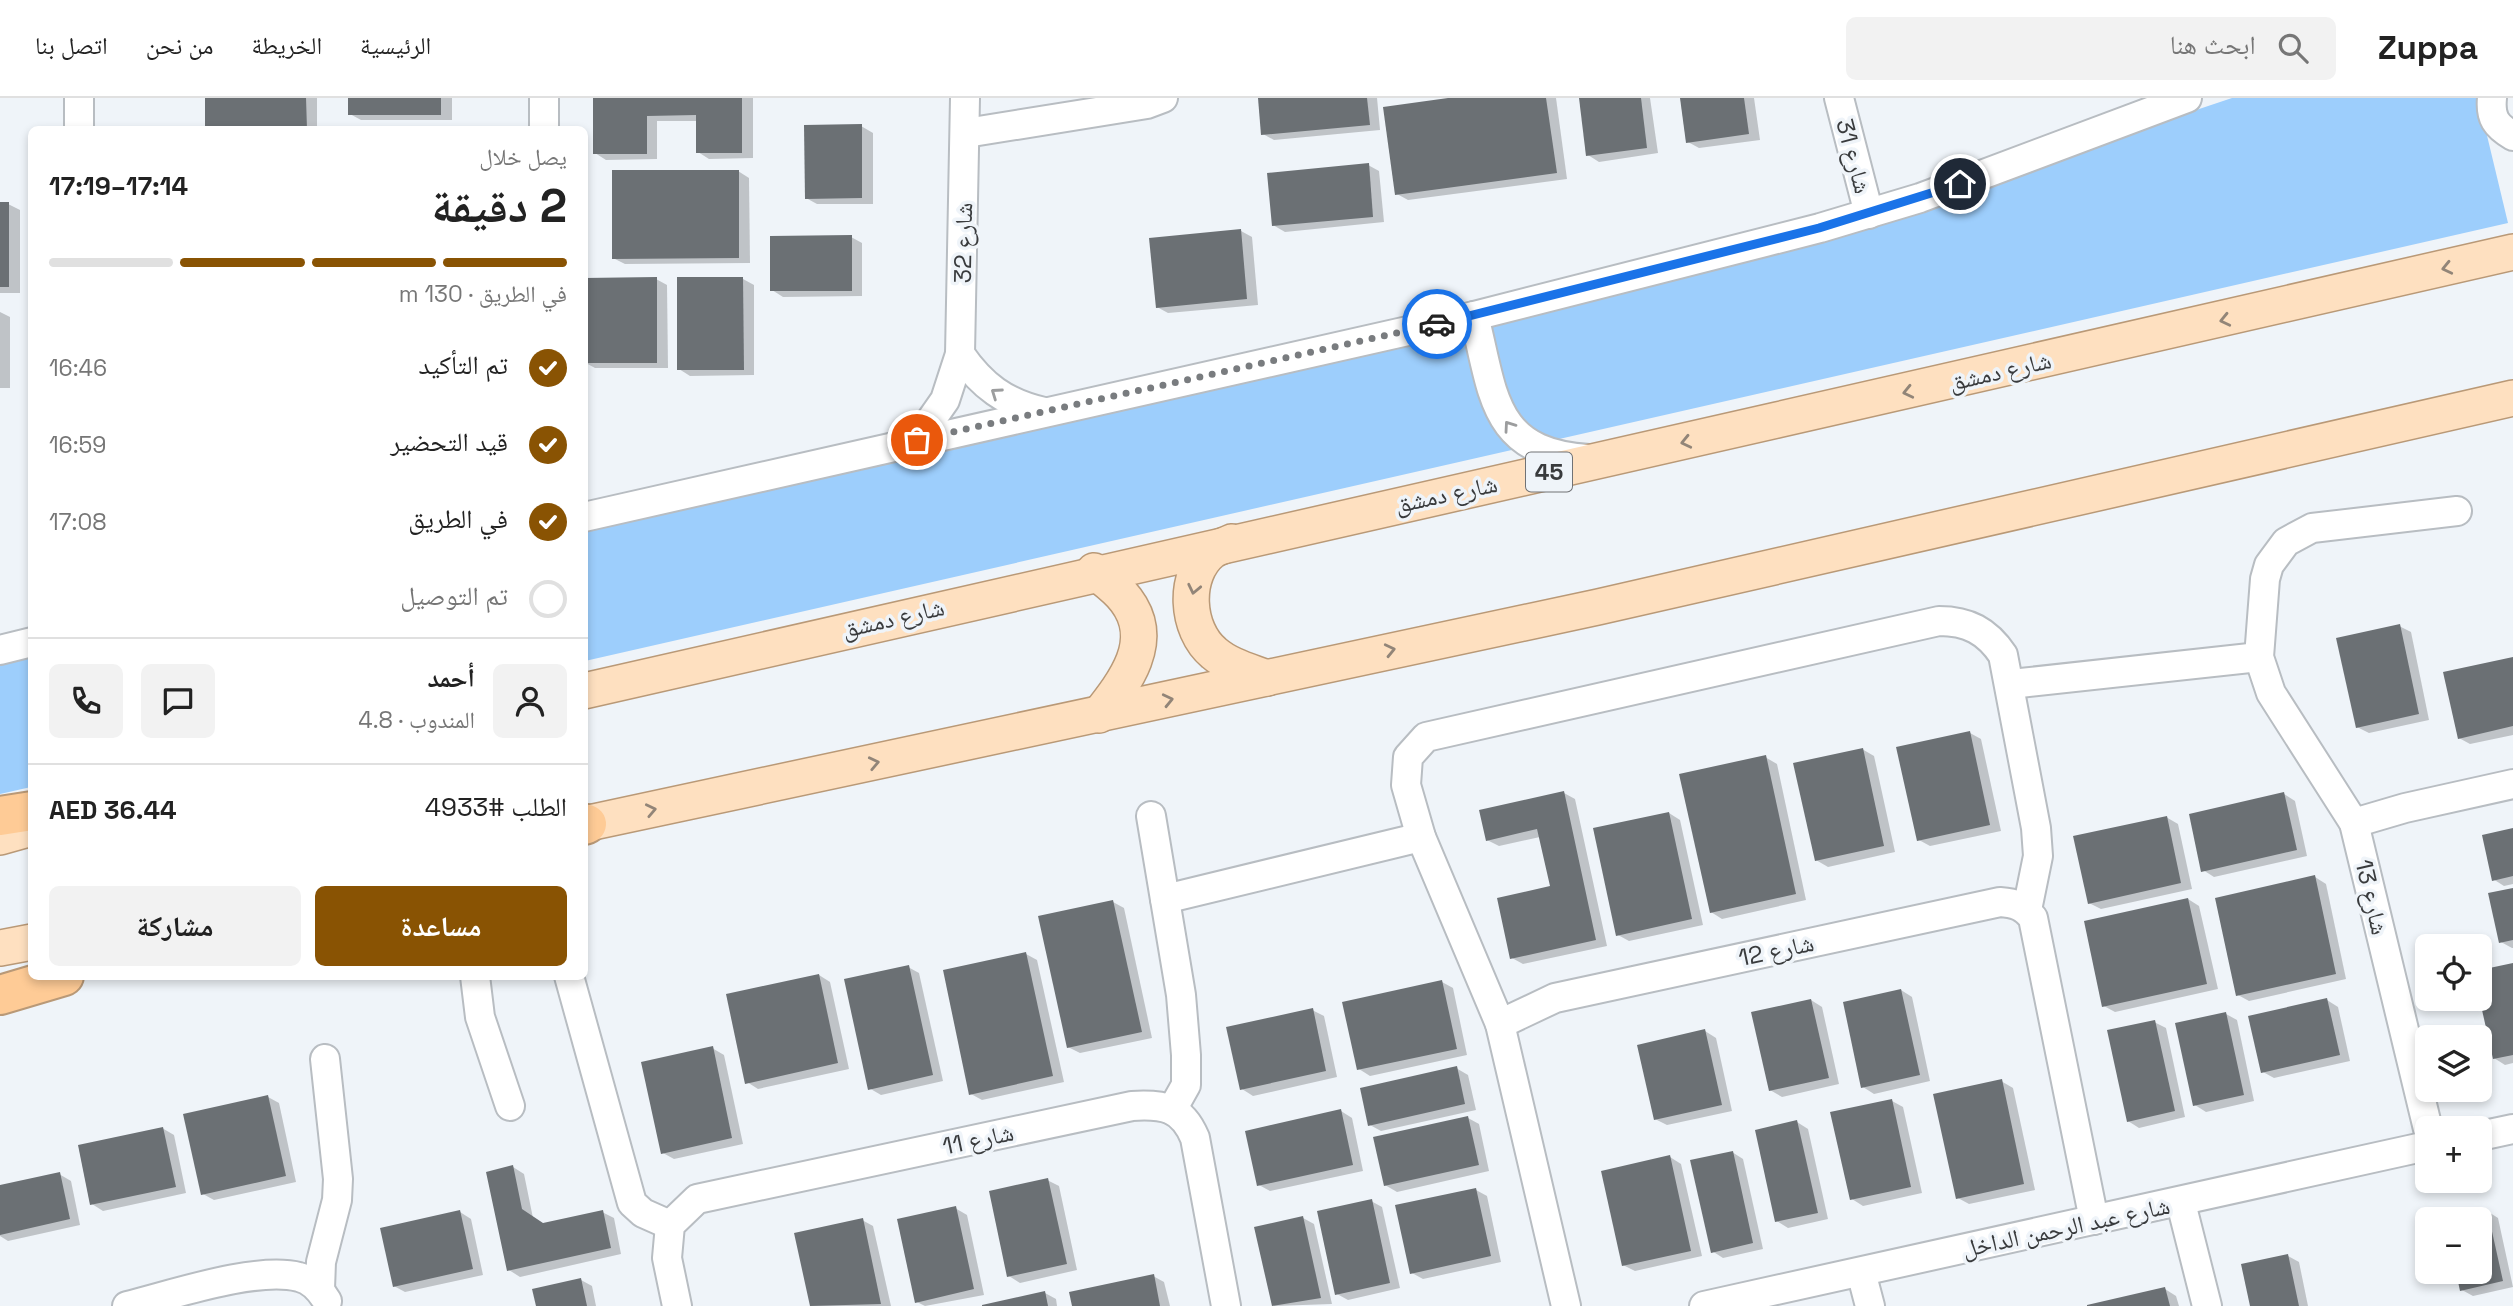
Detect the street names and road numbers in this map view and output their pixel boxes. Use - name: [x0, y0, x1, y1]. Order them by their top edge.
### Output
- street label: شارع 31: [1829, 115, 1879, 197]
- street label: شارع 32: [947, 202, 979, 284]
- street label: شارع دمشق: [1946, 344, 2054, 398]
- road number: 45: [1526, 452, 1572, 492]
- street label: شارع دمشق: [1392, 468, 1500, 520]
- street label: شارع دمشق: [839, 591, 947, 645]
- street label: شارع 13: [2348, 856, 2396, 938]
- street label: شارع 12: [1735, 927, 1817, 973]
- street label: شارع 11: [940, 1116, 1016, 1162]
- street label: شارع عبد الرحمن الداخل: [1959, 1190, 2173, 1264]

